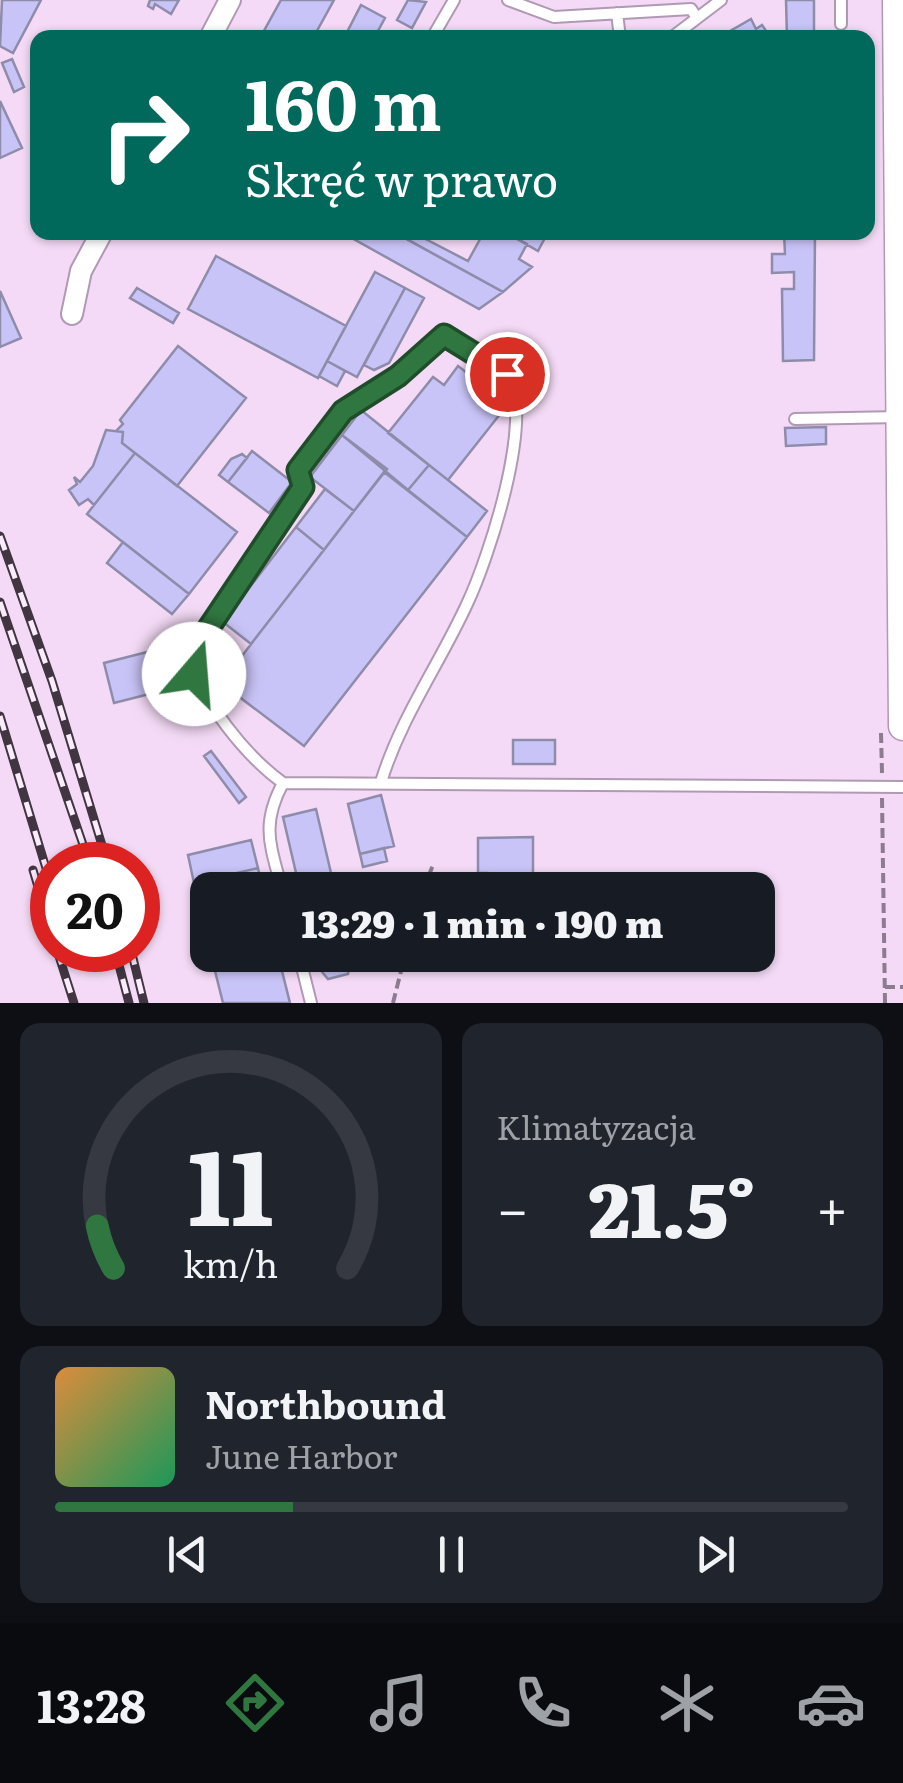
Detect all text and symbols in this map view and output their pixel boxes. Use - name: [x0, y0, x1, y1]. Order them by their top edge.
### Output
- text: 160 m: [245, 49, 442, 153]
- icon: right: [80, 70, 210, 200]
- text: Skręć w prawo: [245, 144, 558, 211]
- pin: [465, 332, 550, 417]
- icon: arrive: [480, 347, 535, 402]
- position arrow: [142, 622, 246, 726]
- speed limit sign: 20: [30, 842, 160, 972]
- text: 13:29 · 1 min · 190 m: [301, 893, 664, 950]
- text: Klimatyzacja: [497, 1102, 696, 1150]
- text: 11: [188, 1104, 274, 1258]
- text: 21.5°: [589, 1150, 756, 1261]
- text: −: [497, 1165, 529, 1247]
- text: +: [816, 1165, 848, 1247]
- text: km/h: [183, 1236, 278, 1289]
- text: Northbound: [205, 1374, 446, 1431]
- text: June Harbor: [205, 1431, 397, 1479]
- icon: previous: [160, 1527, 215, 1582]
- icon: pause: [424, 1527, 479, 1582]
- icon: next: [688, 1527, 743, 1582]
- icon: directions: [220, 1668, 290, 1738]
- icon: music: [364, 1668, 434, 1738]
- icon: phone: [508, 1668, 578, 1738]
- icon: climate: [652, 1668, 722, 1738]
- icon: car: [796, 1668, 866, 1738]
- text: 13:28: [37, 1670, 146, 1737]

